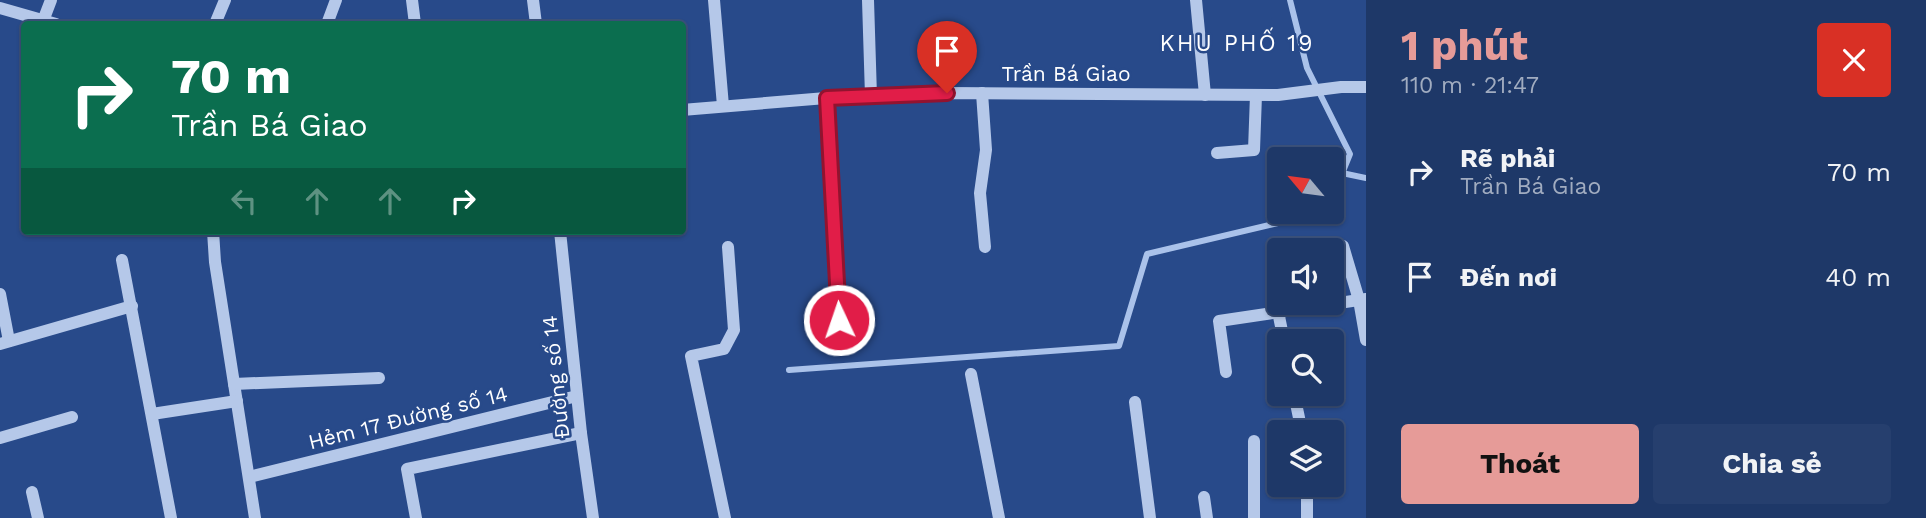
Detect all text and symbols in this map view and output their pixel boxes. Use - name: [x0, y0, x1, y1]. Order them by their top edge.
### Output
- pin: [917, 21, 977, 93]
- text: 1 phút: [1401, 21, 1528, 70]
- button: close: [1817, 23, 1891, 97]
- district label: KHU PHỐ 19: [1160, 27, 1314, 57]
- icon: arrive: [928, 32, 966, 70]
- text: 70 m: [171, 47, 291, 105]
- icon: right: [56, 49, 147, 140]
- street label: Trần Bá Giao: [1001, 61, 1131, 86]
- text: 110 m · 21:47: [1401, 72, 1539, 99]
- text: Trần Bá Giao: [171, 106, 368, 144]
- text: Rẽ phải: [1460, 143, 1555, 173]
- north arrow: [1267, 147, 1344, 224]
- map controls: [1267, 147, 1344, 497]
- icon: right: [1401, 153, 1439, 191]
- text: 70 m: [1827, 157, 1891, 187]
- text: Trần Bá Giao: [1460, 173, 1601, 200]
- icon: left: [225, 182, 263, 220]
- icon: ahead: [298, 182, 336, 220]
- icon: ahead: [371, 182, 409, 220]
- icon: right: [444, 182, 482, 220]
- button: sound: [1267, 238, 1344, 315]
- icon: arrive: [1401, 258, 1439, 296]
- text: Đến nơi: [1460, 262, 1557, 292]
- text: 40 m: [1825, 262, 1891, 292]
- position arrow: [802, 283, 876, 357]
- street label: Đường số 14: [537, 314, 574, 440]
- button: search: [1267, 329, 1344, 406]
- street label: Hẻm 17 Đường số 14: [306, 381, 510, 454]
- button: layers: [1267, 420, 1344, 497]
- button: Thoát: [1401, 424, 1639, 504]
- button: Chia sẻ: [1653, 424, 1891, 504]

